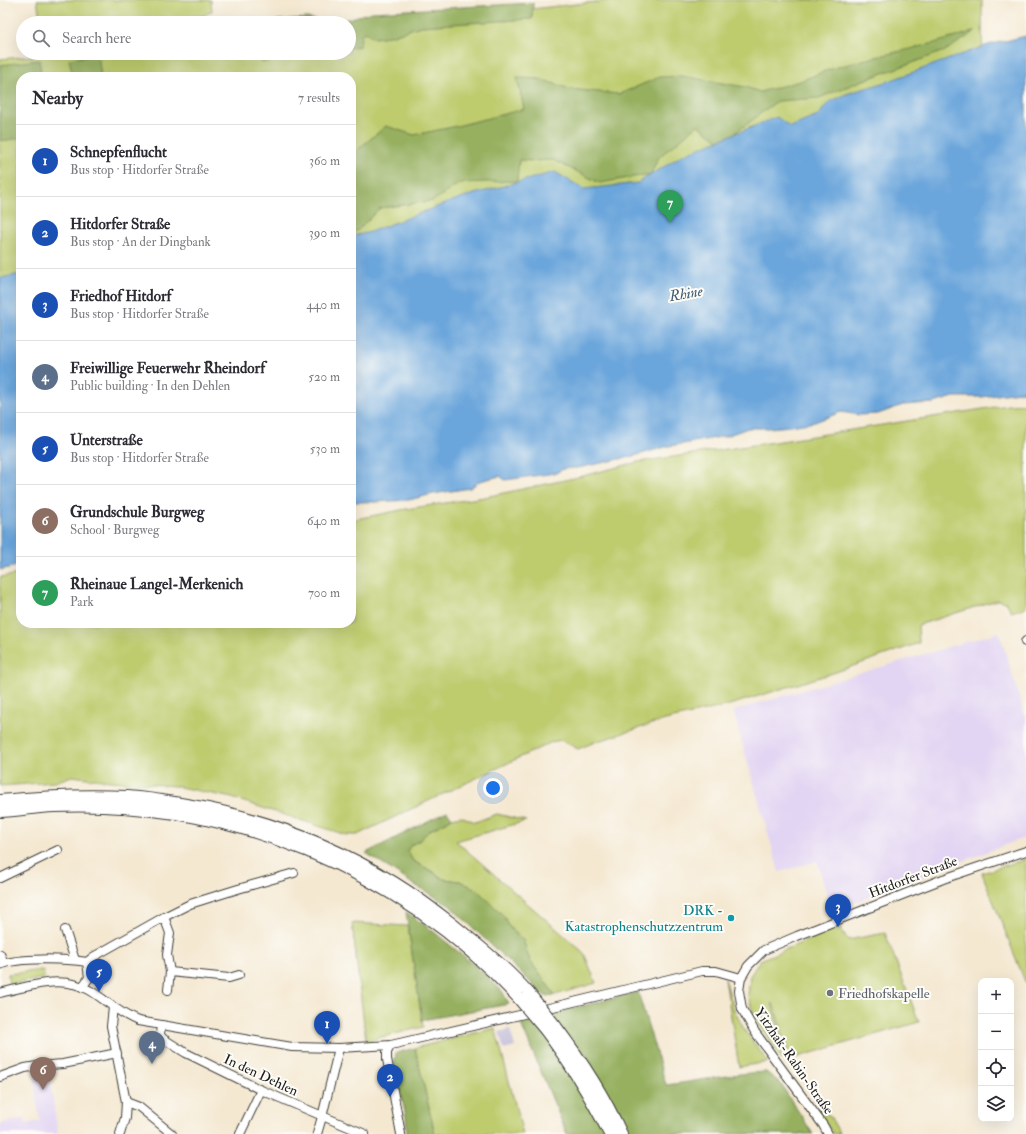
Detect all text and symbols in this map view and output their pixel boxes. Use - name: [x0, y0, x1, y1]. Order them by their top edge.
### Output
- search box: [16, 16, 356, 60]
- icon: search: [30, 27, 52, 49]
- text: Search here: [62, 29, 131, 48]
- text: Nearby: [32, 88, 83, 109]
- text: 7 results: [298, 90, 340, 106]
- text: Schnepfenflucht: [70, 143, 167, 162]
- text: 1: [43, 153, 47, 169]
- text: 360 m: [309, 153, 340, 169]
- text: Bus stop · Hitdorfer Straße: [70, 162, 209, 178]
- pin: 7: [657, 190, 683, 223]
- text: Hitdorfer Straße: [70, 215, 170, 234]
- text: 2: [42, 225, 48, 241]
- text: 390 m: [309, 225, 340, 241]
- text: Bus stop · An der Dingbank: [70, 234, 211, 250]
- water label: Rhine: [667, 282, 705, 306]
- text: Friedhof Hitdorf: [70, 287, 171, 306]
- text: 3: [43, 297, 48, 313]
- text: 440 m: [306, 297, 340, 313]
- text: Bus stop · Hitdorfer Straße: [70, 306, 209, 322]
- text: Freiwillige Feuerwehr Rheindorf: [70, 359, 265, 378]
- text: 4: [41, 369, 49, 385]
- text: 520 m: [308, 369, 340, 385]
- text: Public building · In den Dehlen: [70, 378, 230, 394]
- text: Unterstraße: [70, 431, 143, 450]
- text: 5: [42, 441, 48, 457]
- text: 530 m: [310, 441, 340, 457]
- text: Bus stop · Hitdorfer Straße: [70, 450, 209, 466]
- text: Grundschule Burgweg: [70, 503, 204, 522]
- text: 6: [42, 513, 48, 529]
- text: 640 m: [307, 513, 340, 529]
- text: School · Burgweg: [70, 522, 159, 538]
- text: Rheinaue Langel-Merkenich: [70, 575, 243, 594]
- text: 7: [42, 585, 48, 601]
- text: 700 m: [308, 585, 340, 601]
- text: Park: [70, 594, 94, 610]
- your location: [483, 778, 503, 798]
- street label: Hitdorfer Straße: [866, 852, 960, 902]
- pin: 3: [825, 894, 851, 927]
- place label: DRK - Katastrophenschutzzentrum: [565, 902, 723, 936]
- marker: DRK - Katastrophenschutzzentrum: [726, 913, 736, 923]
- pin: 5: [86, 959, 112, 992]
- map controls: [978, 978, 1014, 1122]
- button: +: [978, 978, 1014, 1014]
- place label: Friedhofskapelle: [838, 985, 930, 1003]
- marker: Friedhofskapelle: [825, 988, 835, 998]
- street label: Yitzhak-Rabin-Straße: [751, 1004, 837, 1118]
- pin: 1: [314, 1011, 340, 1044]
- button: −: [978, 1014, 1014, 1050]
- pin: 4: [139, 1031, 165, 1064]
- street label: In den Dehlen: [221, 1050, 301, 1100]
- button: locate: [978, 1050, 1014, 1086]
- pin: 6: [30, 1057, 56, 1090]
- pin: 2: [377, 1064, 403, 1097]
- button: layers: [978, 1086, 1014, 1122]

